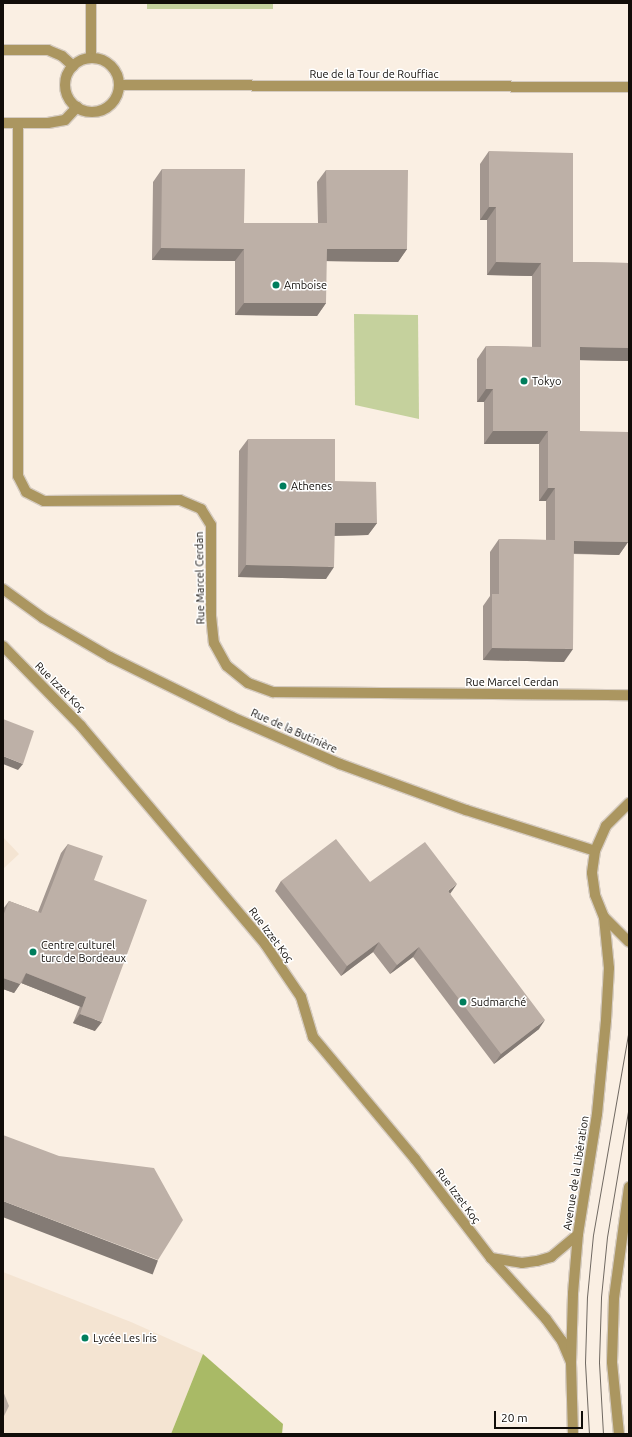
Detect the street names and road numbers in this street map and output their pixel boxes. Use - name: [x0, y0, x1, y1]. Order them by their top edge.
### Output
- street label: Rue de la Tour de Rouffiac: [309, 67, 439, 81]
- street label: Rue Marcel Cerdan: [193, 531, 207, 625]
- street label: Rue Izzet Koç: [32, 659, 88, 715]
- street label: Rue Marcel Cerdan: [466, 675, 558, 689]
- street label: Rue de la Butinière: [249, 706, 339, 756]
- street label: Rue Izzet Koç: [246, 905, 296, 965]
- street label: Avenue de la Libération: [560, 1115, 592, 1231]
- street label: Rue Izzet Koç: [433, 1166, 483, 1226]

